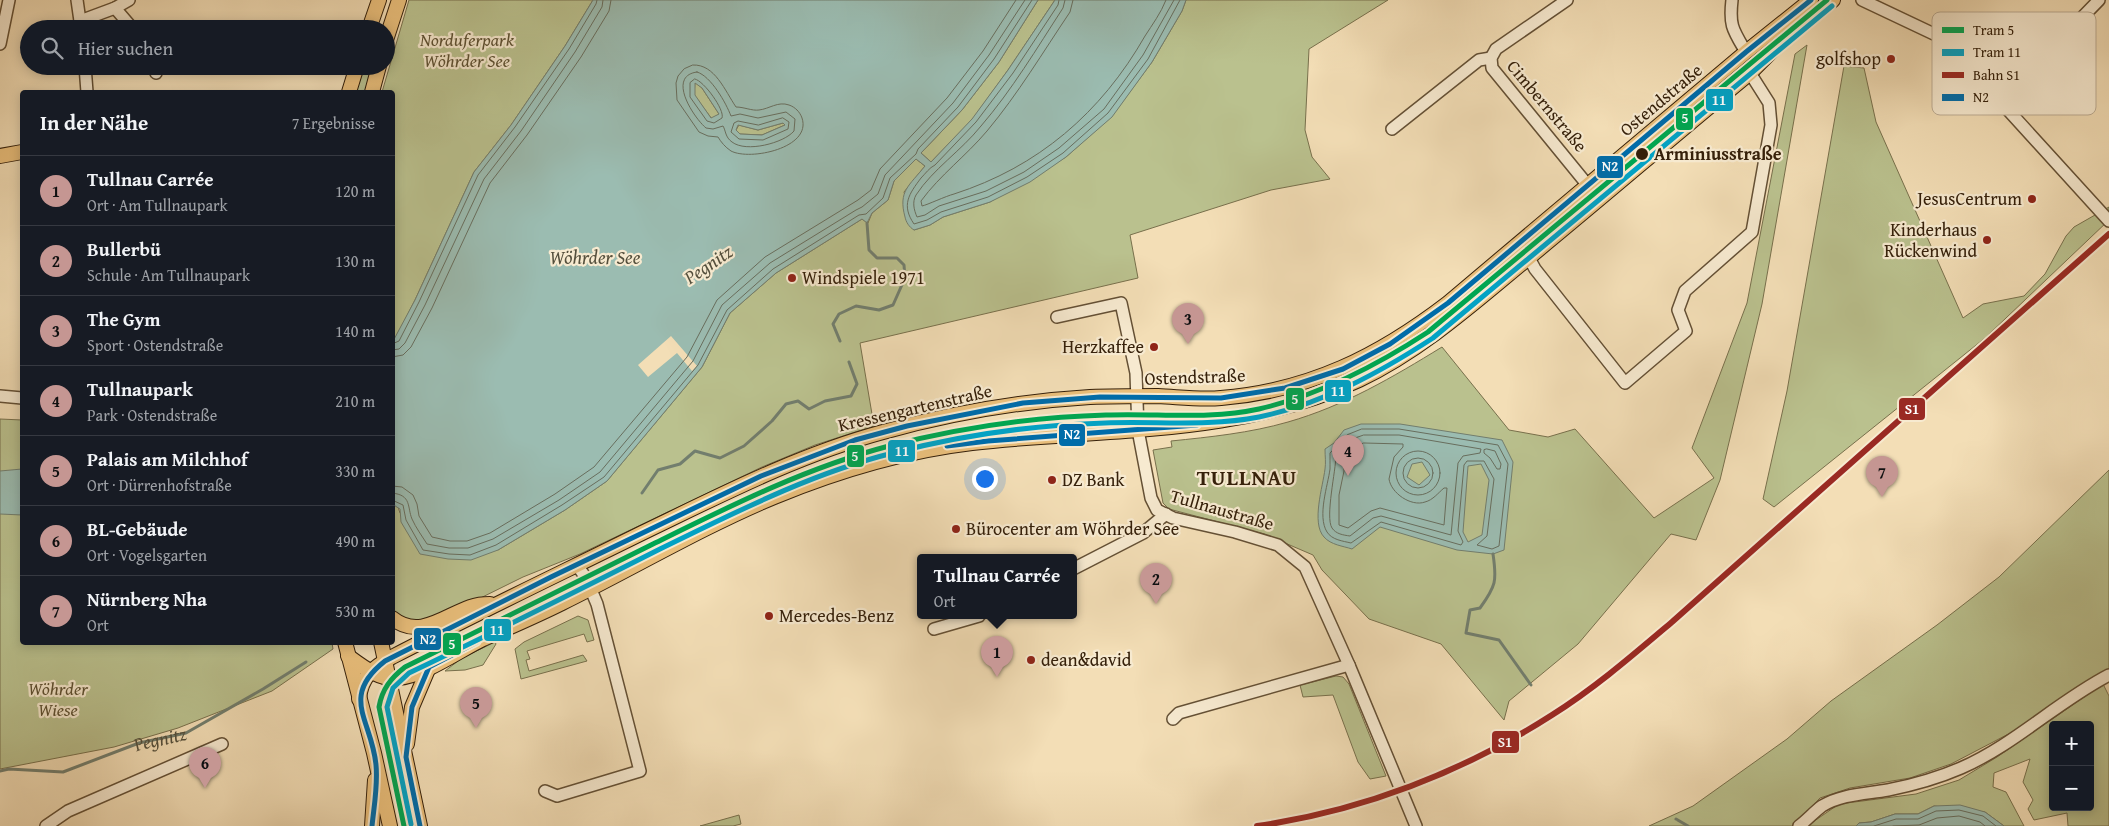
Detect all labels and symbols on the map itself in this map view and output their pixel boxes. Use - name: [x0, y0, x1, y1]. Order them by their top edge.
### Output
- legend: [1932, 12, 2096, 115]
- text: Tram 5: [1973, 20, 2014, 40]
- park label: Norduferpark Wöhrder See: [419, 26, 515, 74]
- text: Tram 11: [1973, 42, 2021, 62]
- place label: golfshop: [1816, 45, 1881, 72]
- marker: golfshop: [1885, 53, 1897, 65]
- street label: Cimbernstraße: [1501, 54, 1594, 158]
- street label: Ostendstraße: [1613, 57, 1708, 142]
- text: Bahn S1: [1973, 65, 2020, 85]
- text: N2: [1973, 87, 1989, 107]
- line badge: 11: [1705, 88, 1734, 112]
- text: 11: [1712, 90, 1726, 110]
- line badge: 5: [1675, 107, 1694, 131]
- text: 5: [1681, 108, 1689, 128]
- place label: Arminiusstraße: [1654, 140, 1782, 167]
- marker: Arminiusstraße: [1634, 146, 1650, 162]
- line badge: N2: [1596, 155, 1624, 179]
- text: N2: [1602, 156, 1618, 176]
- place label: JesusCentrum: [1915, 185, 2022, 212]
- marker: JesusCentrum: [2026, 193, 2038, 205]
- place label: Kinderhaus Rückenwind: [1884, 216, 1977, 264]
- marker: Kinderhaus Rückenwind: [1981, 234, 1993, 246]
- water label: Pegnitz: [677, 237, 739, 291]
- water label: Wöhrder See: [550, 243, 641, 271]
- place label: Windspiele 1971: [802, 264, 925, 291]
- marker: Windspiele 1971: [786, 272, 798, 284]
- pin: 3: [1172, 303, 1204, 344]
- place label: Herzkaffee: [1062, 333, 1144, 360]
- marker: Herzkaffee: [1148, 341, 1160, 353]
- street label: Ostendstraße: [1144, 361, 1246, 392]
- street label: Kressengartenstraße: [835, 377, 994, 438]
- line badge: 11: [1324, 379, 1352, 403]
- text: 11: [1331, 381, 1345, 401]
- line badge: 5: [1285, 387, 1305, 411]
- text: 5: [1291, 389, 1299, 409]
- line badge: S1: [1898, 397, 1926, 421]
- text: S1: [1905, 399, 1919, 419]
- line badge: N2: [1058, 423, 1086, 447]
- text: N2: [1064, 424, 1080, 444]
- pin: 4: [1332, 435, 1364, 476]
- line badge: 11: [887, 439, 916, 463]
- text: 11: [895, 441, 909, 461]
- line badge: 5: [846, 444, 865, 468]
- text: 5: [851, 446, 859, 466]
- pin: 7: [1866, 456, 1898, 497]
- district label: TULLNAU: [1197, 461, 1297, 493]
- your location: [972, 466, 998, 492]
- place label: DZ Bank: [1062, 466, 1125, 493]
- marker: DZ Bank: [1046, 474, 1058, 486]
- street label: Tullnaustraße: [1167, 482, 1277, 537]
- place label: Bürocenter am Wöhrder See: [966, 515, 1179, 542]
- marker: Bürocenter am Wöhrder See: [950, 523, 962, 535]
- pin: 2: [1140, 563, 1172, 604]
- place label: Mercedes-Benz: [779, 602, 894, 629]
- marker: Mercedes-Benz: [763, 610, 775, 622]
- line badge: 11: [483, 618, 512, 642]
- text: 11: [490, 620, 504, 640]
- line badge: N2: [413, 627, 442, 651]
- text: N2: [420, 629, 436, 649]
- line badge: 5: [442, 632, 462, 656]
- text: 5: [448, 634, 456, 654]
- pin: 1: [981, 636, 1013, 677]
- place label: dean&david: [1041, 646, 1132, 673]
- marker: dean&david: [1025, 654, 1037, 666]
- park label: Wöhrder Wiese: [28, 675, 89, 723]
- pin: 5: [460, 687, 492, 728]
- water label: Pegnitz: [128, 719, 190, 758]
- line badge: S1: [1491, 730, 1520, 754]
- text: S1: [1498, 732, 1512, 752]
- pin: 6: [189, 747, 221, 788]

